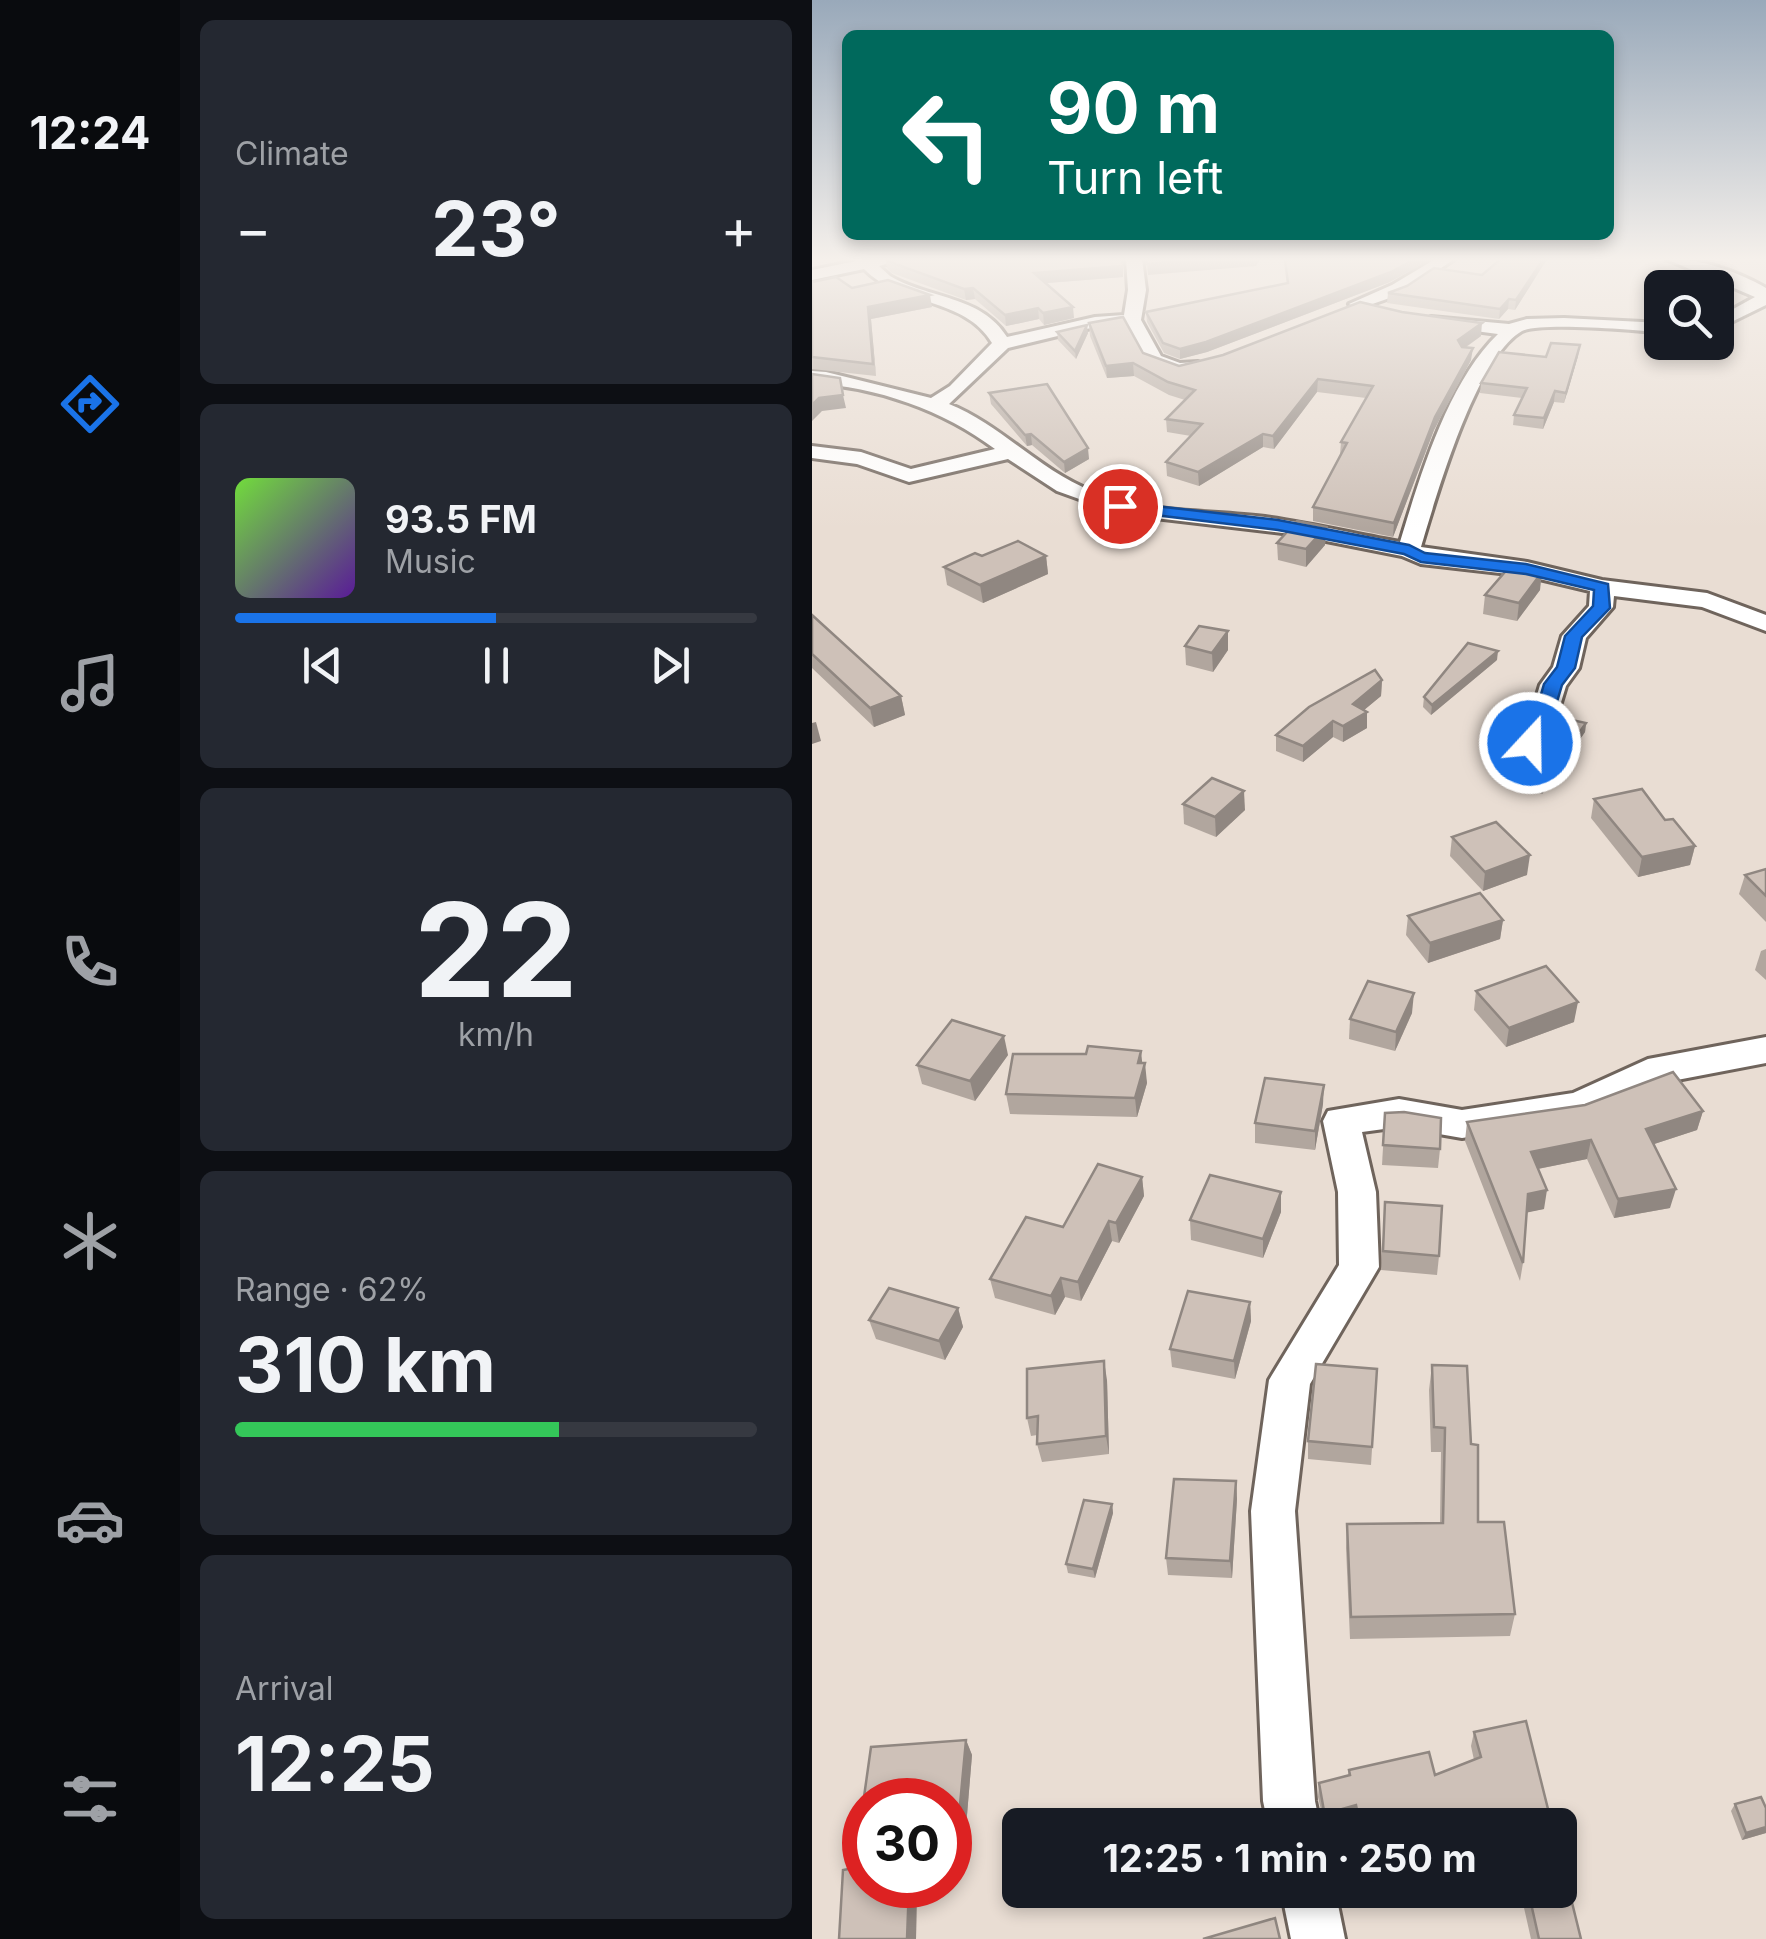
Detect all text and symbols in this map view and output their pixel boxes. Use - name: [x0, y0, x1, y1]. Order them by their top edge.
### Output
- text: 90 m: [1047, 65, 1220, 150]
- icon: left: [882, 70, 1012, 200]
- text: 12:24: [30, 105, 150, 160]
- text: Climate: [235, 134, 349, 173]
- text: Turn left: [1047, 150, 1223, 205]
- text: 23°: [431, 183, 561, 274]
- text: −: [235, 196, 271, 262]
- text: +: [721, 196, 757, 262]
- map controls: [1644, 270, 1734, 360]
- button: search: [1644, 270, 1734, 360]
- icon: directions: [55, 369, 125, 439]
- pin: [1078, 464, 1163, 549]
- icon: arrive: [1093, 479, 1148, 534]
- text: 93.5 FM: [385, 496, 537, 542]
- text: Music: [385, 542, 476, 581]
- icon: previous: [295, 638, 350, 693]
- icon: pause: [469, 638, 524, 693]
- icon: next: [643, 638, 698, 693]
- icon: music: [55, 648, 125, 718]
- position arrow: [1478, 691, 1582, 795]
- text: 22: [414, 871, 578, 1028]
- icon: phone: [55, 927, 125, 997]
- text: km/h: [458, 1015, 534, 1054]
- icon: climate: [55, 1206, 125, 1276]
- text: Range · 62%: [235, 1270, 429, 1309]
- text: 310 km: [235, 1319, 496, 1410]
- icon: car: [55, 1485, 125, 1555]
- text: Arrival: [235, 1669, 333, 1708]
- text: 12:25: [235, 1718, 435, 1809]
- icon: filters: [55, 1764, 125, 1834]
- speed limit sign: 30: [842, 1778, 972, 1908]
- text: 12:25 · 1 min · 250 m: [1102, 1835, 1477, 1881]

